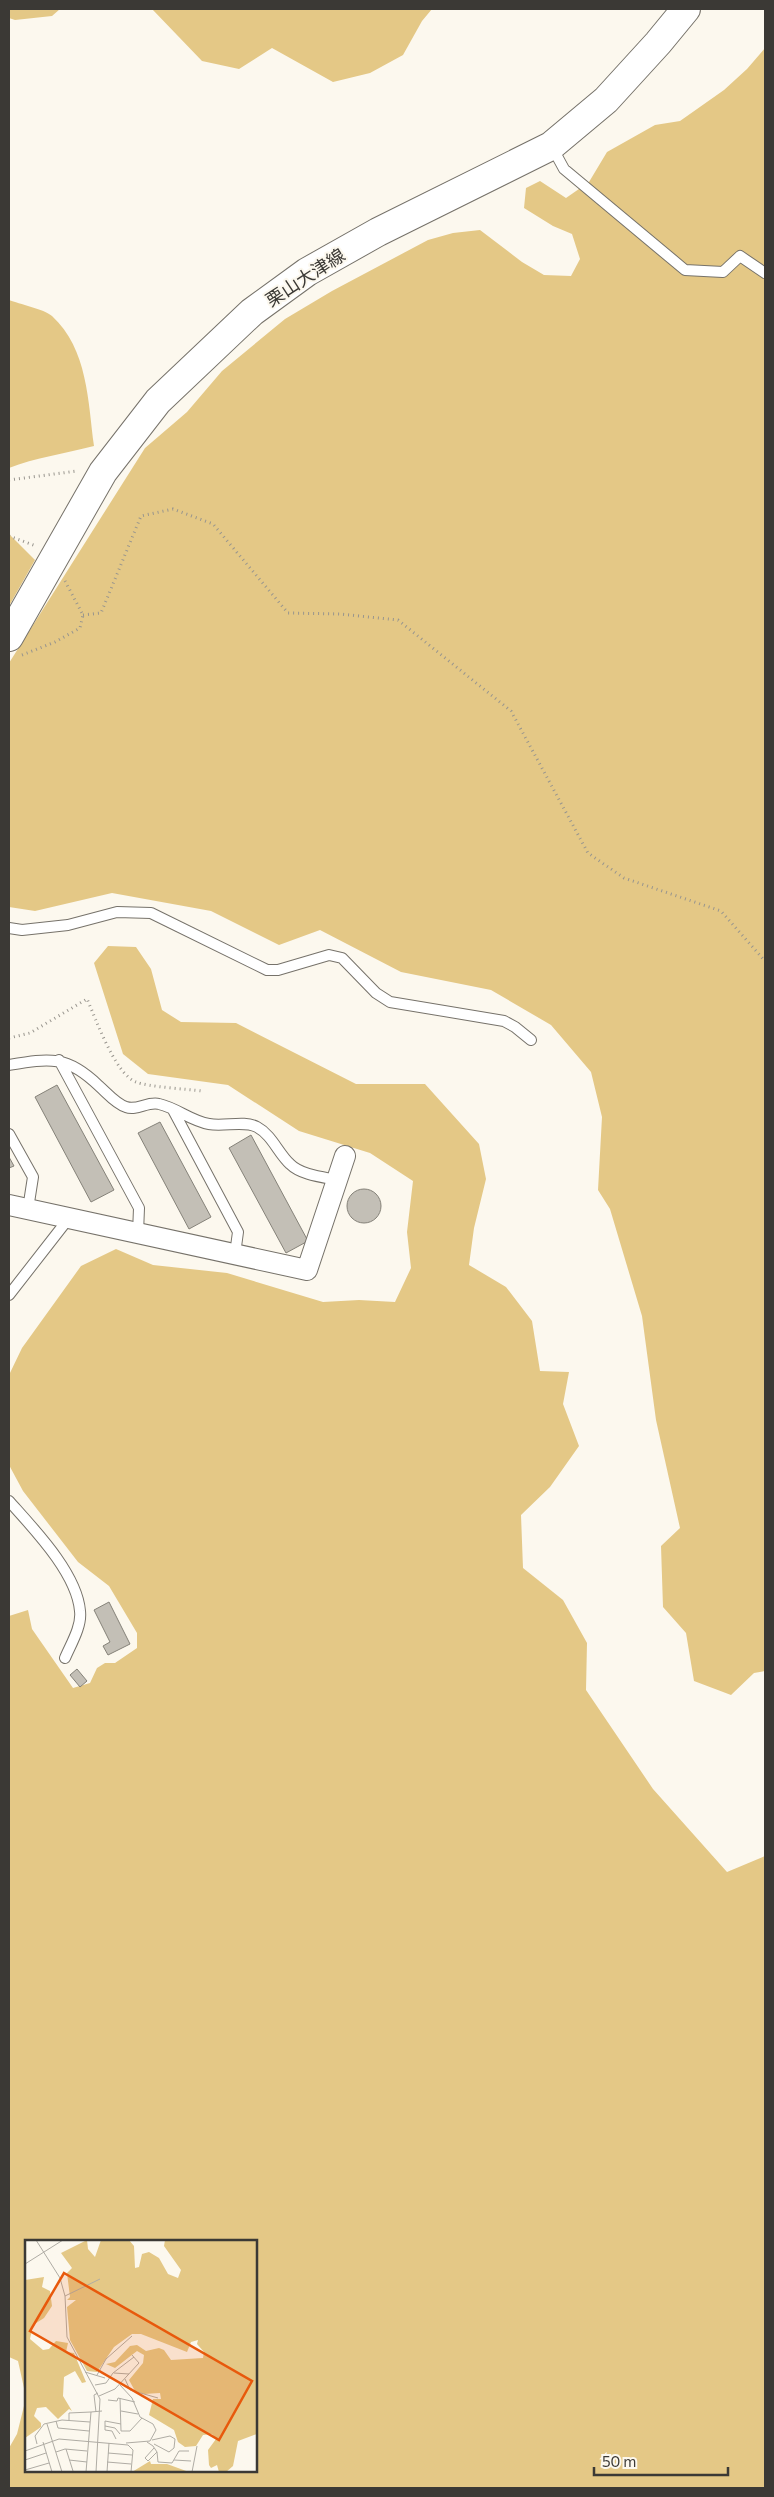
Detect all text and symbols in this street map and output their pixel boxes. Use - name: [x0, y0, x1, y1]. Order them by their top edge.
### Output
- street label: 栗山大津線: [261, 243, 349, 311]
- inset map: [25, 2240, 258, 2472]
- scale bar: [594, 2444, 728, 2476]
- text: 50 m: [602, 2452, 636, 2470]

